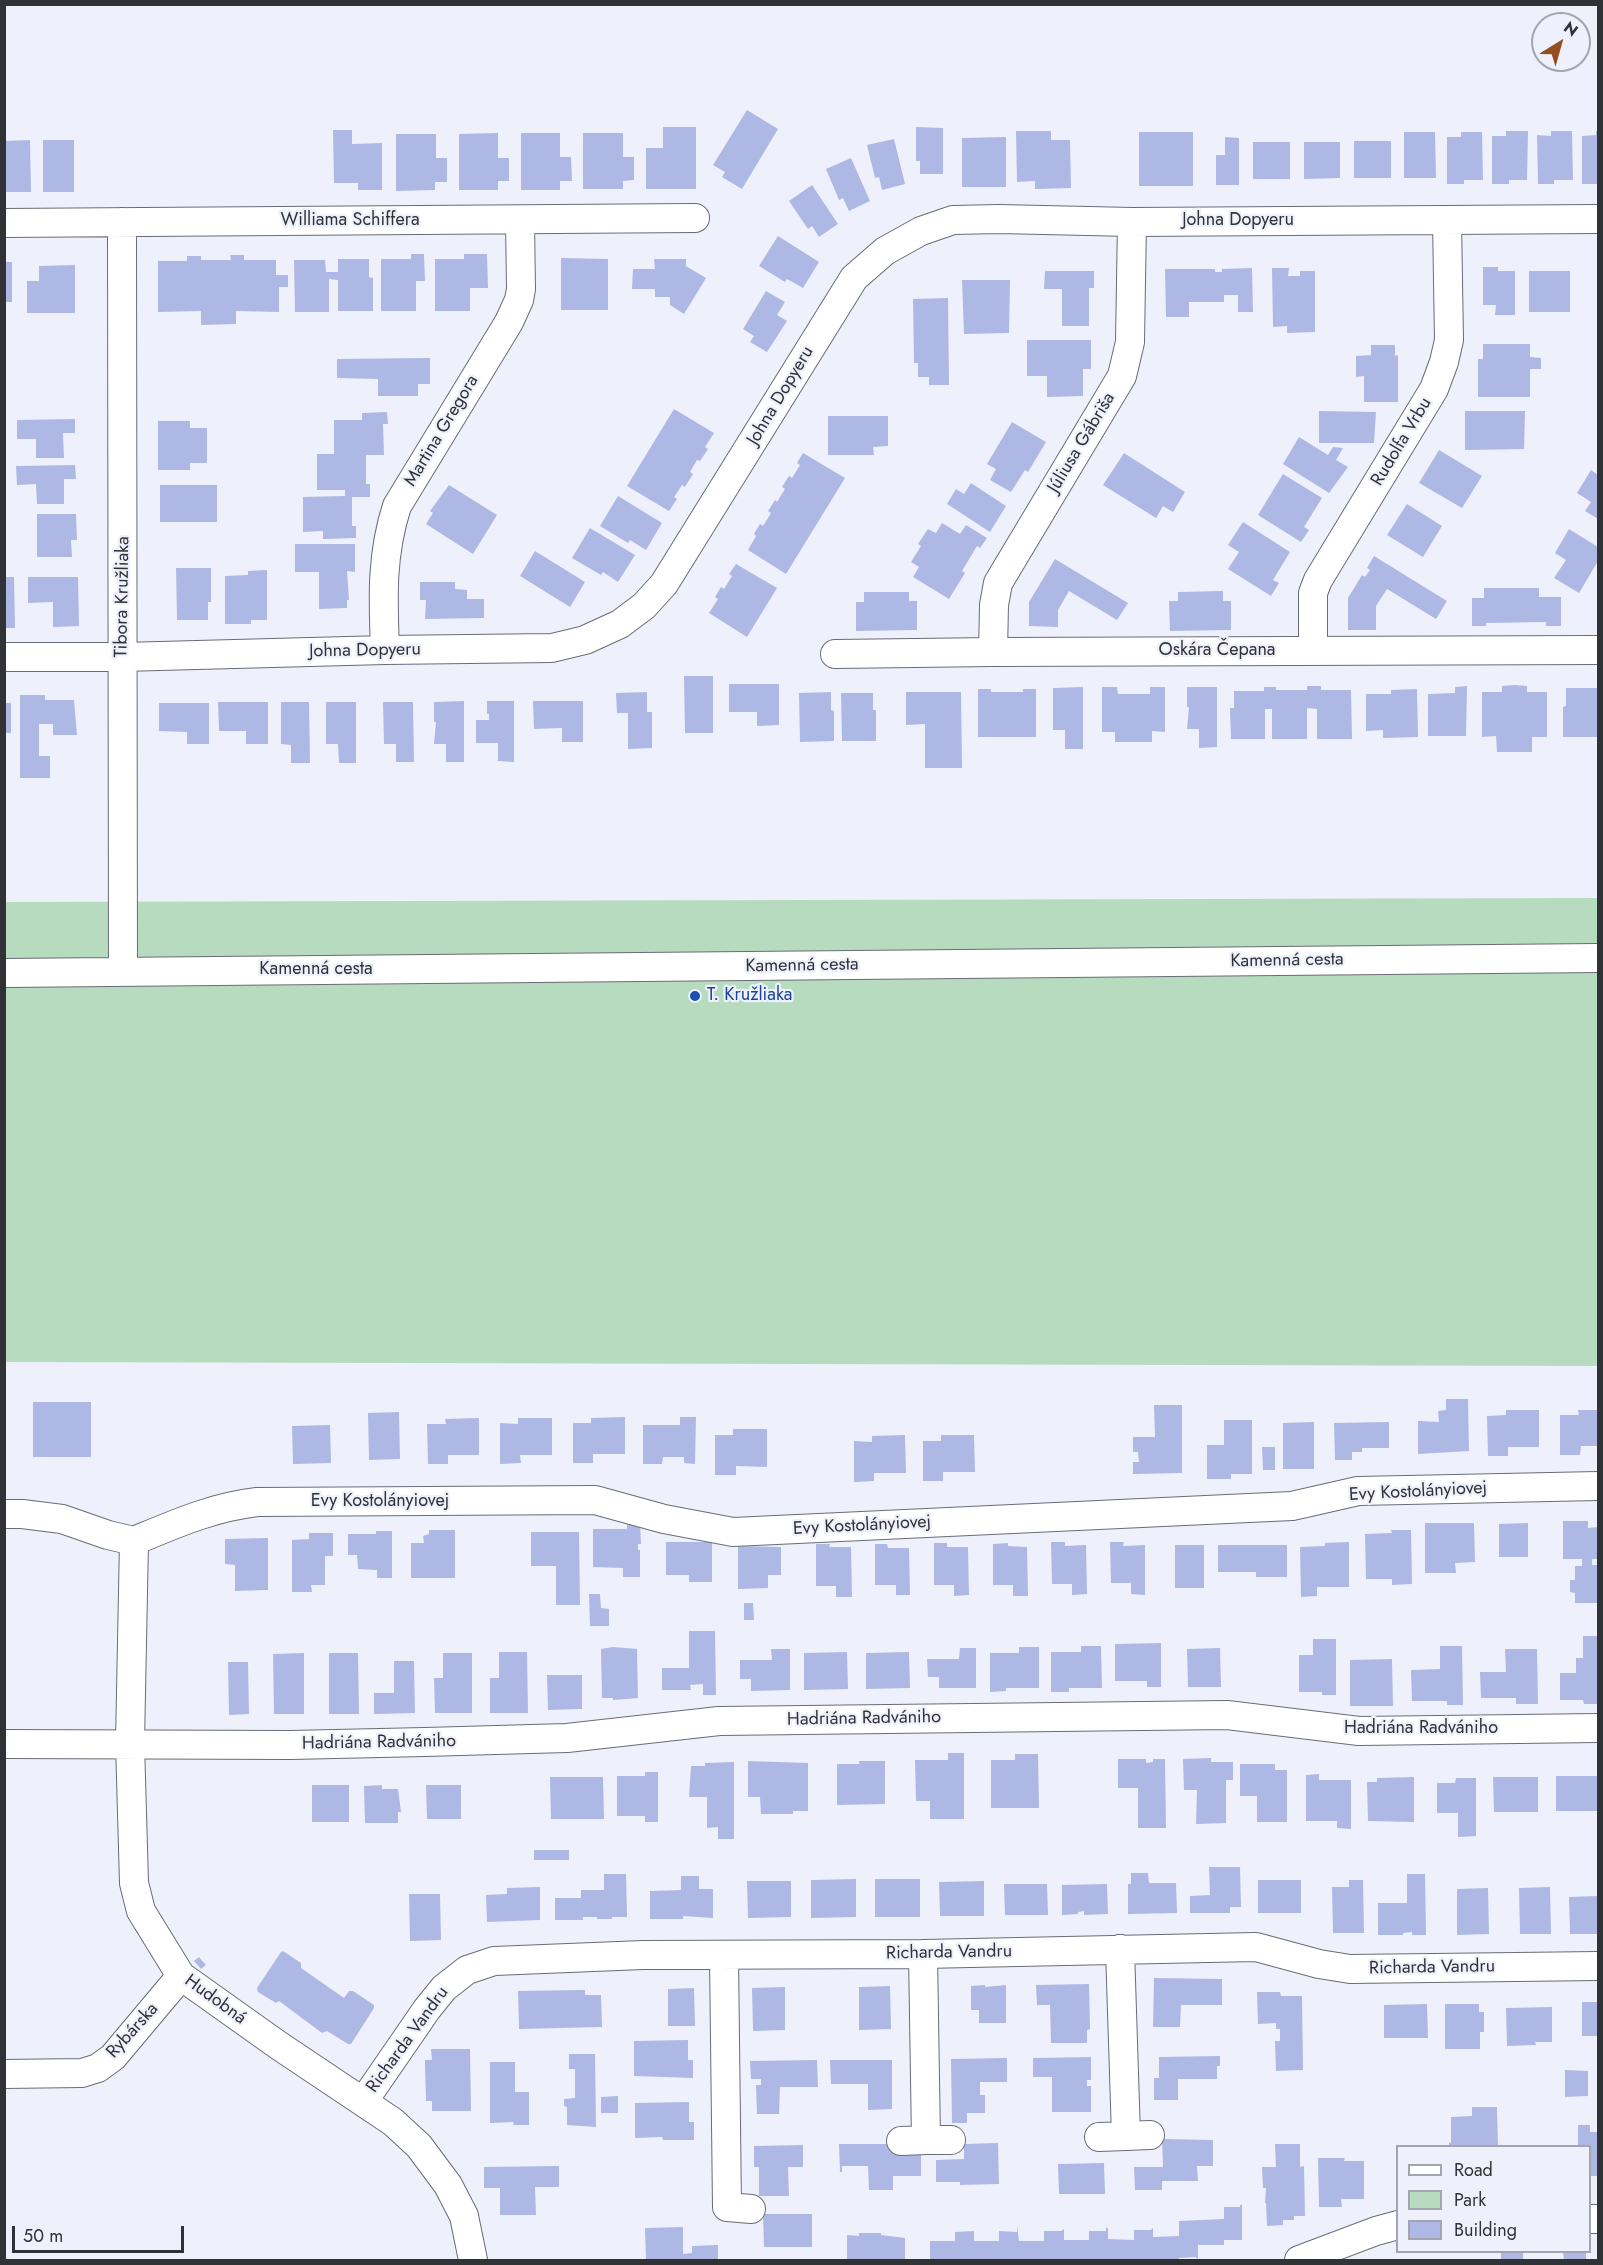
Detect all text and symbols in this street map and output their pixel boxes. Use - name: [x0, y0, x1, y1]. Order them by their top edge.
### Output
- north arrow: [1531, 12, 1591, 72]
- text: N: [1559, 16, 1583, 42]
- street label: Williama Schiffera: [280, 210, 420, 232]
- street label: Johna Dopyeru: [1182, 210, 1294, 232]
- street label: Johna Dopyeru: [743, 343, 819, 449]
- street label: Martina Gregora: [400, 371, 484, 491]
- street label: Júliusa Gábriša: [1044, 389, 1120, 497]
- street label: Rudolfa Vrbu: [1367, 394, 1437, 490]
- street label: Tibora Kružliaka: [111, 536, 135, 658]
- street label: Johna Dopyeru: [309, 639, 421, 663]
- street label: Oskára Čepana: [1159, 640, 1275, 662]
- street label: Kamenná cesta: [1230, 949, 1344, 973]
- street label: Kamenná cesta: [745, 954, 859, 978]
- street label: Kamenná cesta: [259, 959, 373, 981]
- place label: T. Kružliaka: [707, 985, 792, 1007]
- marker: T. Kružliaka: [688, 989, 702, 1003]
- street label: Evy Kostolányiovej: [1348, 1478, 1488, 1506]
- street label: Evy Kostolányiovej: [311, 1491, 449, 1513]
- street label: Evy Kostolányiovej: [792, 1512, 932, 1540]
- street label: Hadriána Radvániho: [787, 1707, 941, 1731]
- street label: Hadriána Radvániho: [1344, 1718, 1498, 1740]
- street label: Hadriána Radvániho: [302, 1731, 456, 1755]
- street label: Richarda Vandru: [886, 1941, 1012, 1965]
- street label: Richarda Vandru: [1369, 1956, 1495, 1980]
- street label: Hudobná: [180, 1970, 250, 2030]
- street label: Richarda Vandru: [362, 1983, 454, 2097]
- street label: Rybárska: [103, 1999, 163, 2063]
- legend: [1396, 2145, 1591, 2253]
- text: Road: [1454, 2157, 1493, 2183]
- text: Park: [1454, 2187, 1486, 2213]
- scale bar: [15, 2214, 188, 2252]
- text: Building: [1454, 2217, 1517, 2243]
- text: 50 m: [23, 2223, 63, 2249]

